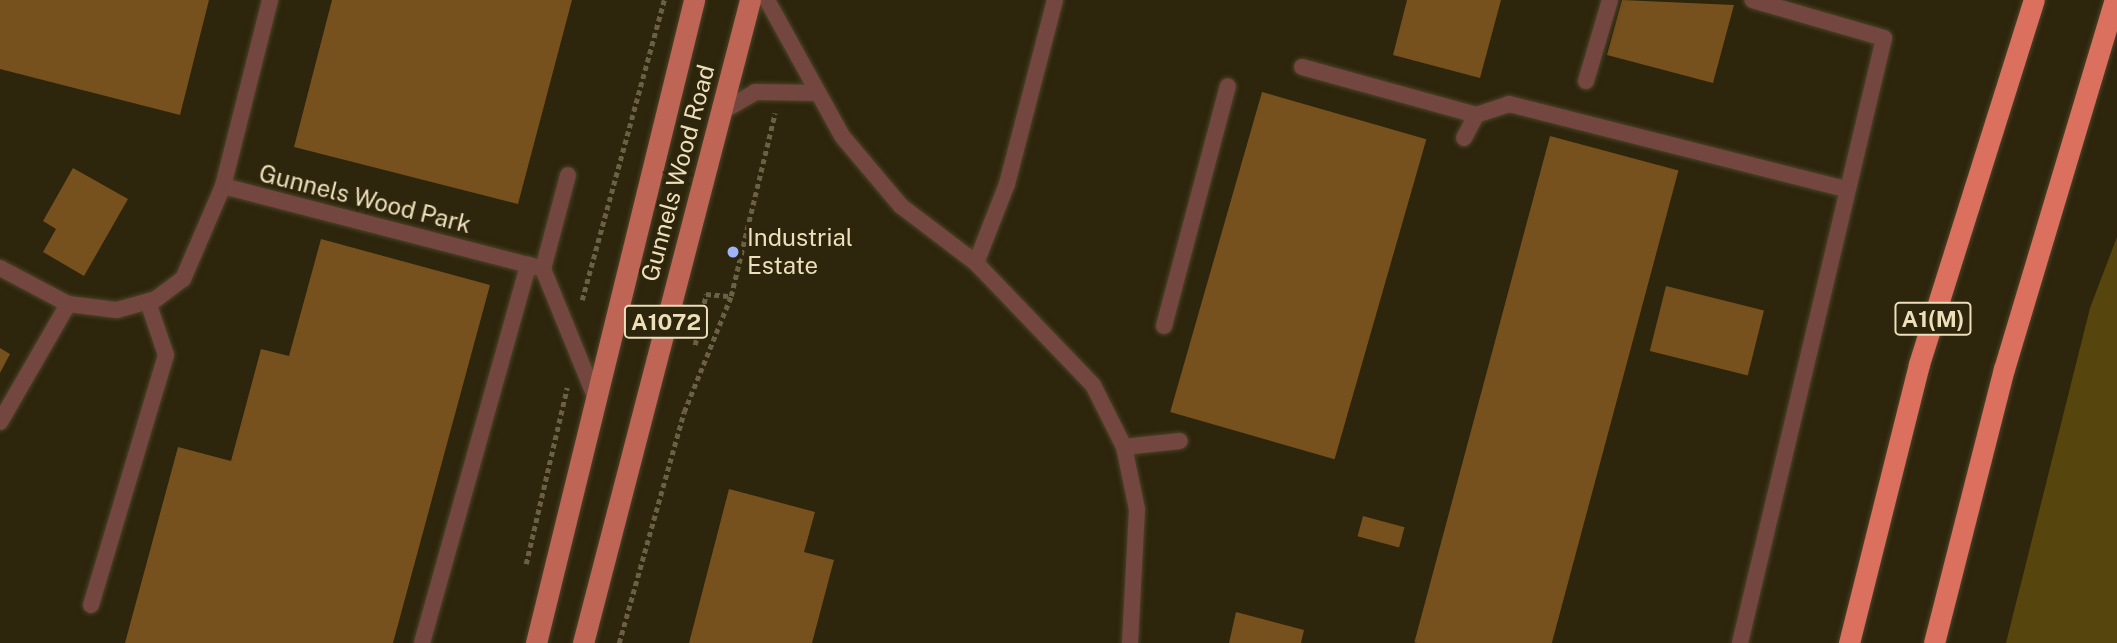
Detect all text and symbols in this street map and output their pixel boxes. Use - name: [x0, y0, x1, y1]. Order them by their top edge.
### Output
- street label: Gunnels Wood Road: [635, 61, 721, 285]
- street label: Gunnels Wood Park: [256, 159, 474, 239]
- place label: Industrial Estate: [747, 224, 853, 280]
- marker: Industrial Estate: [725, 244, 741, 260]
- road number: A1(M): [1893, 300, 1973, 338]
- road number: A1072: [622, 302, 710, 342]

